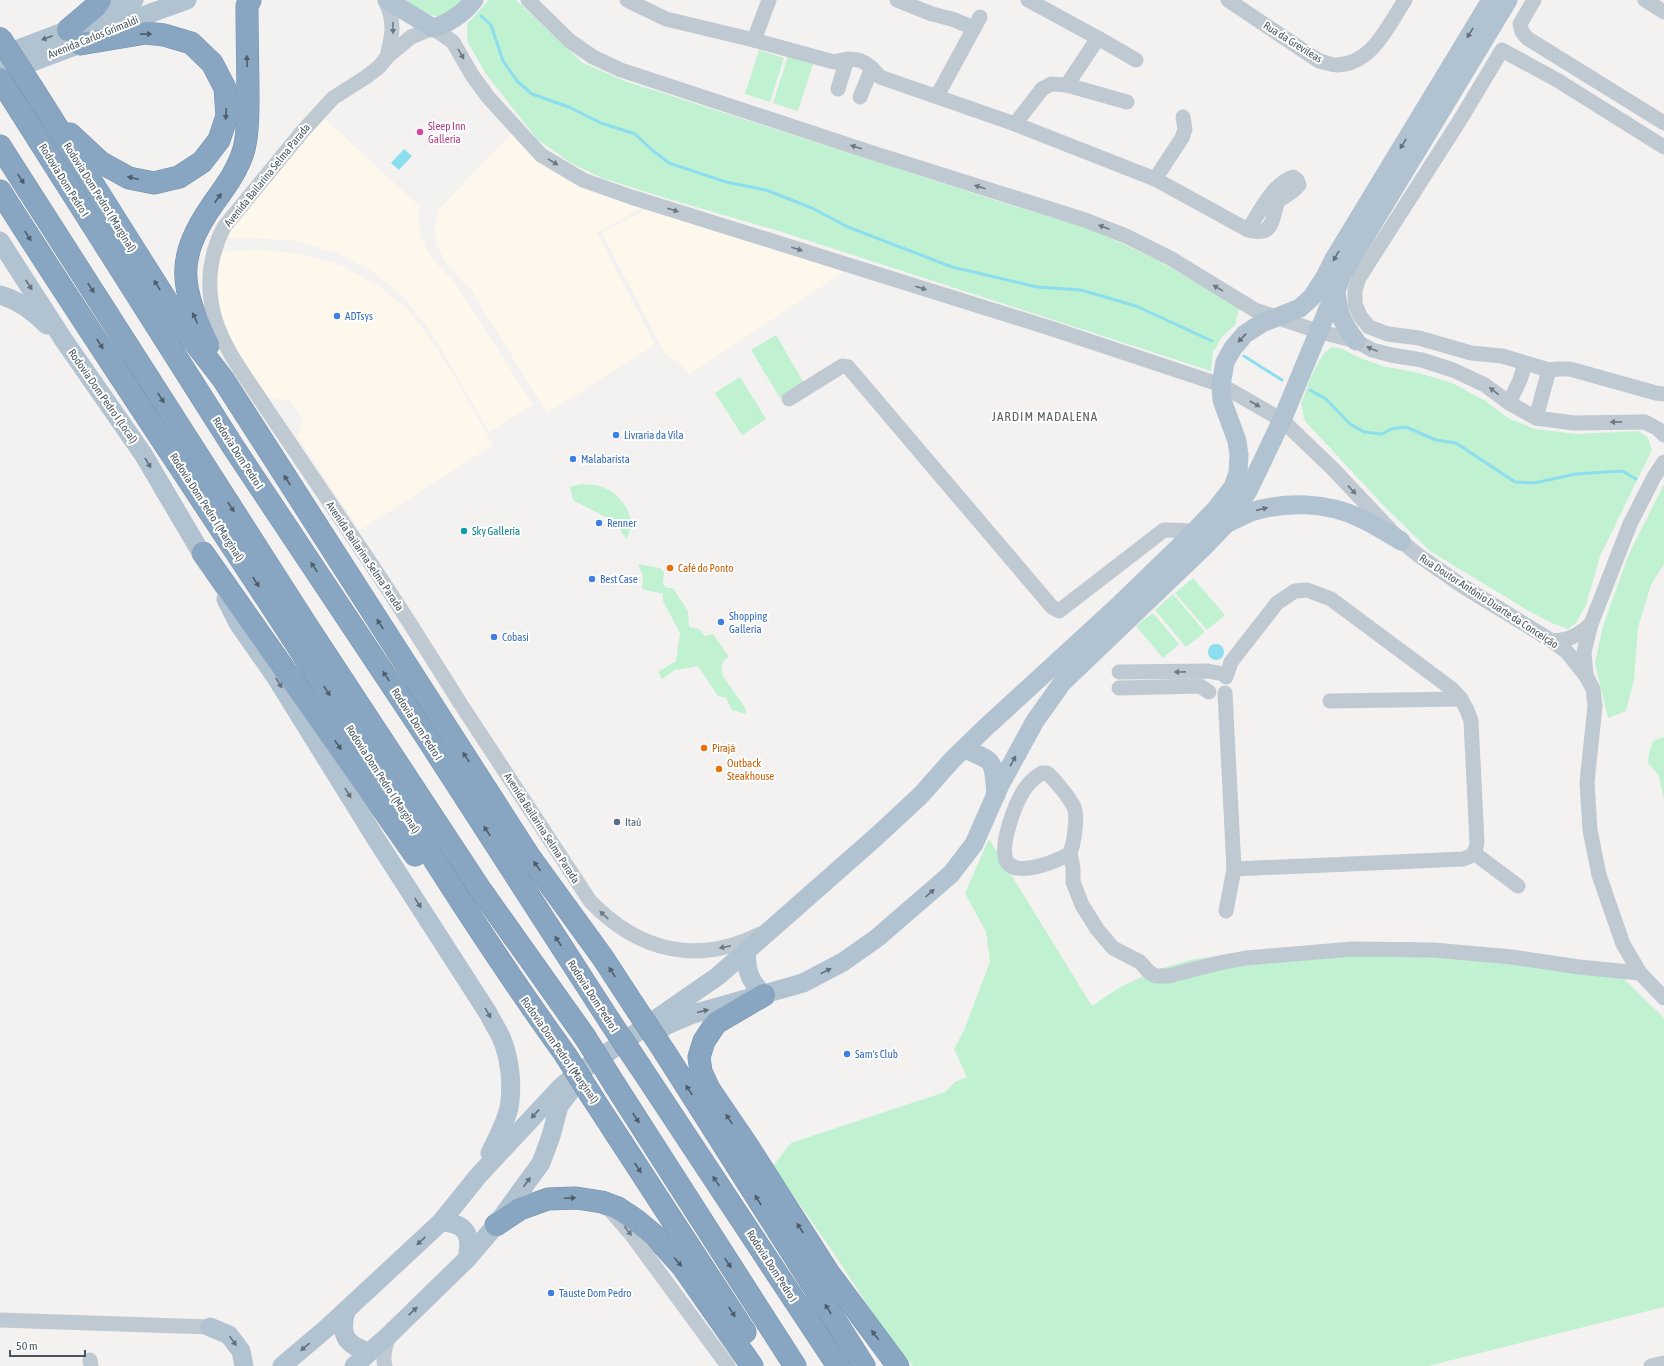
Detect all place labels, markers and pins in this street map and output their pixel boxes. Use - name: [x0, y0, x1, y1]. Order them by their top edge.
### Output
- place label: Sleep Inn Galleria: [428, 120, 466, 145]
- marker: Sleep Inn Galleria: [415, 127, 425, 137]
- place label: ADTsys: [345, 310, 373, 322]
- marker: ADTsys: [332, 311, 342, 321]
- place label: Livraria da Vila: [624, 429, 684, 441]
- marker: Livraria da Vila: [611, 430, 621, 440]
- place label: Malabarista: [581, 453, 630, 465]
- marker: Malabarista: [568, 454, 578, 464]
- place label: Renner: [607, 517, 637, 529]
- marker: Renner: [594, 518, 604, 528]
- place label: Sky Galleria: [472, 525, 520, 537]
- marker: Sky Galleria: [459, 526, 469, 536]
- place label: Café do Ponto: [678, 562, 734, 574]
- marker: Café do Ponto: [665, 563, 675, 573]
- place label: Best Case: [600, 573, 638, 585]
- marker: Best Case: [587, 574, 597, 584]
- place label: Shopping Galleria: [729, 610, 767, 635]
- marker: Shopping Galleria: [716, 617, 726, 627]
- place label: Cobasi: [502, 631, 529, 643]
- marker: Cobasi: [489, 632, 499, 642]
- place label: Pirajá: [712, 742, 736, 754]
- marker: Pirajá: [699, 743, 709, 753]
- place label: Outback Steakhouse: [727, 757, 774, 782]
- marker: Outback Steakhouse: [714, 764, 724, 774]
- place label: Itaú: [625, 816, 641, 828]
- marker: Itaú: [612, 817, 622, 827]
- place label: Sam's Club: [855, 1048, 898, 1060]
- marker: Sam's Club: [842, 1049, 852, 1059]
- place label: Tauste Dom Pedro: [559, 1287, 632, 1299]
- marker: Tauste Dom Pedro: [546, 1288, 556, 1298]

